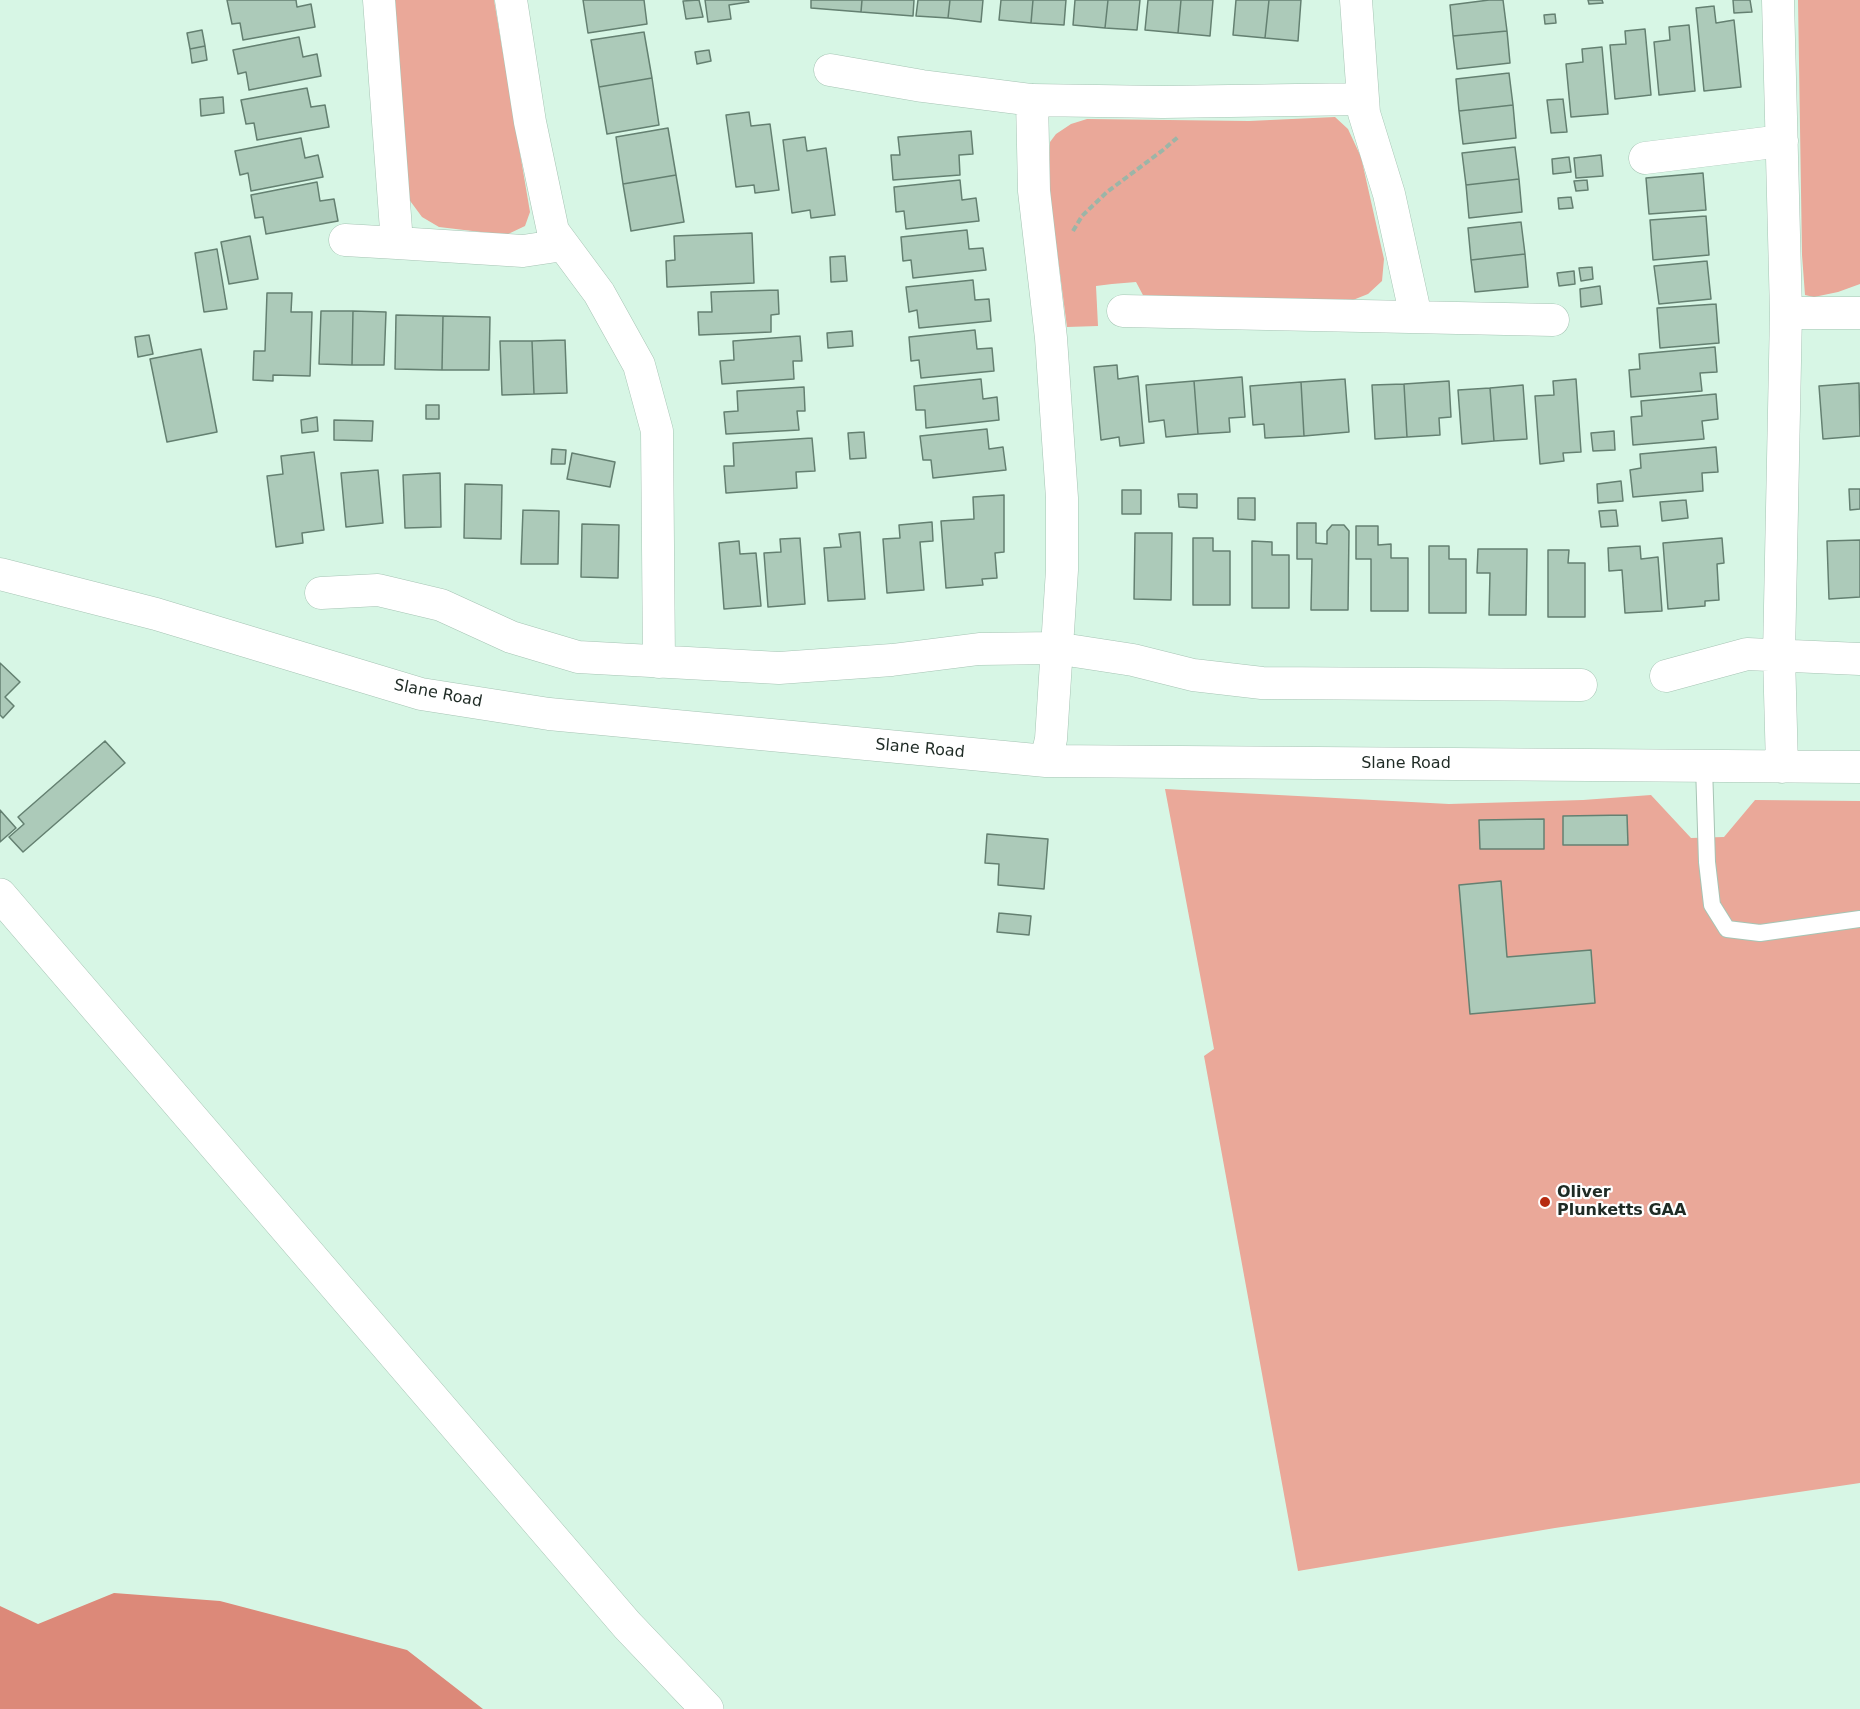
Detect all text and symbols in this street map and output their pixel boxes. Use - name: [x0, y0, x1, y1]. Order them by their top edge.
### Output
- street label: Slane Road: [392, 676, 484, 712]
- street label: Slane Road: [875, 736, 965, 762]
- street label: Slane Road: [1361, 754, 1451, 774]
- place label: Oliver Plunketts GAA: [1557, 1183, 1686, 1221]
- marker: Oliver Plunketts GAA: [1538, 1195, 1552, 1209]

